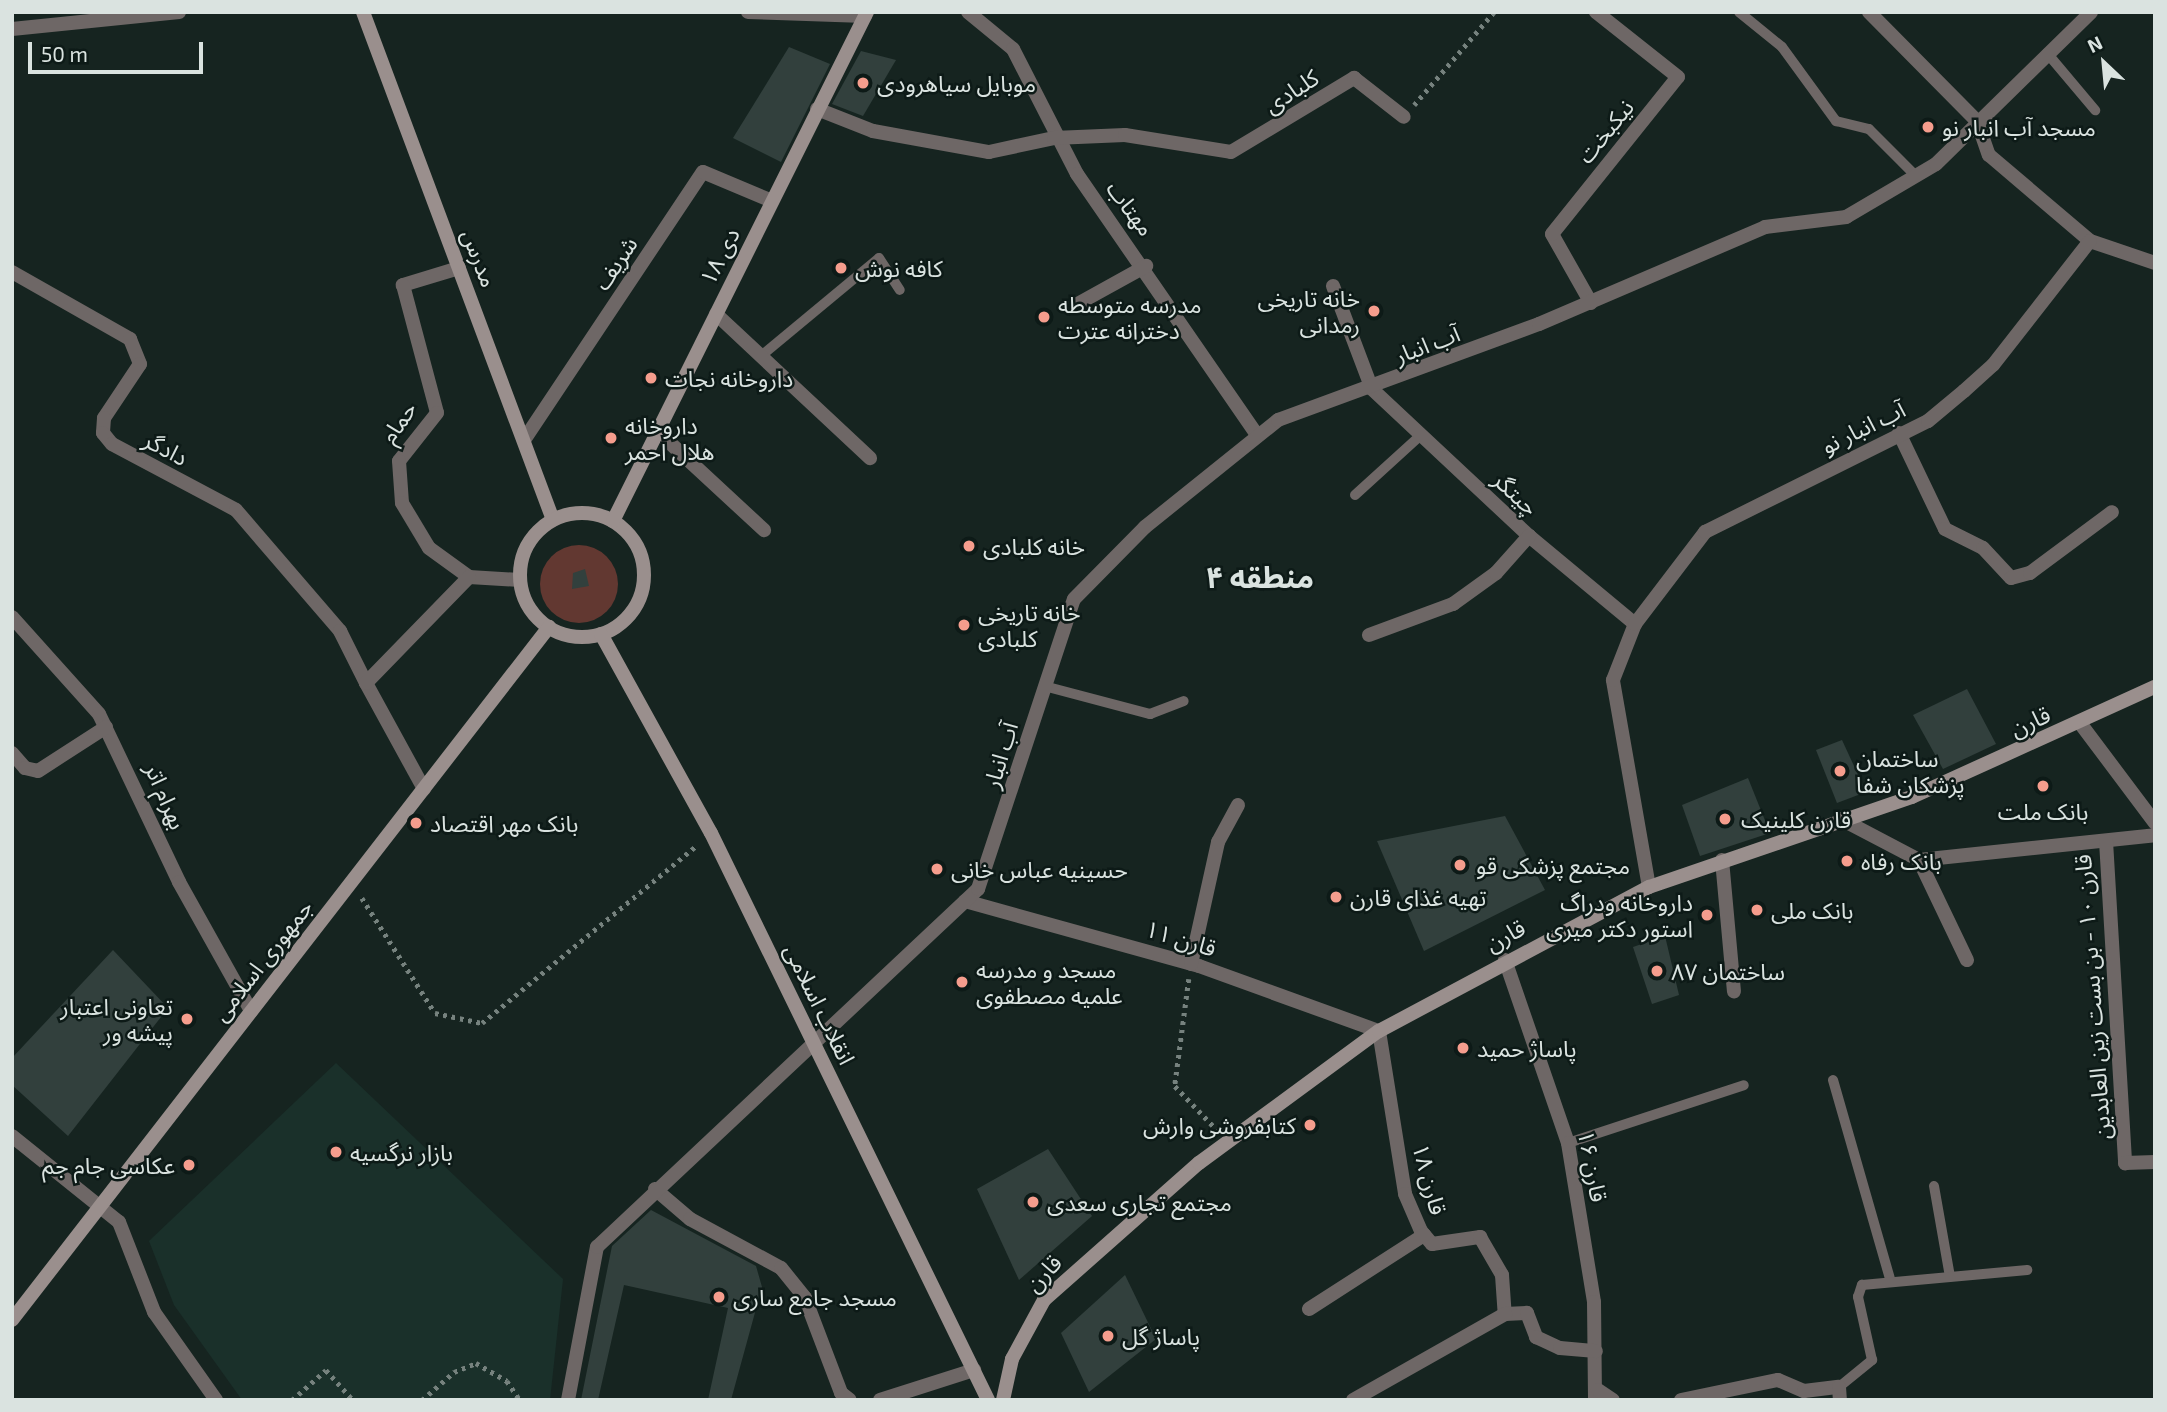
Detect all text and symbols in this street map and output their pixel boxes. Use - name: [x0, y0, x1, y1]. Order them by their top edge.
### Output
- scale bar: [32, 28, 206, 72]
- north arrow: [2069, 28, 2139, 98]
- text: N: [2083, 30, 2106, 57]
- text: 50 m: [41, 41, 88, 66]
- street label: کلبادی: [1259, 63, 1323, 119]
- place label: موبایل سیاهرودی: [877, 69, 1036, 97]
- marker: موبایل سیاهرودی: [855, 75, 871, 91]
- street label: نیکبخت: [1571, 94, 1639, 168]
- place label: مسجد آب انبار نو: [1942, 113, 2096, 141]
- marker: مسجد آب انبار نو: [1920, 119, 1936, 135]
- street label: مهتاب: [1101, 175, 1161, 241]
- street label: ۱۸ دی: [693, 223, 745, 289]
- street label: مدرس: [456, 225, 504, 291]
- street label: شریف: [587, 231, 643, 295]
- place label: کافه نوش: [855, 254, 943, 282]
- marker: کافه نوش: [833, 260, 849, 276]
- place label: خانه تاریخی رمدانی: [1257, 284, 1360, 338]
- place label: مدرسه متوسطه دخترانه عترت: [1058, 290, 1201, 344]
- marker: خانه تاریخی رمدانی: [1366, 303, 1382, 319]
- marker: مدرسه متوسطه دخترانه عترت: [1036, 309, 1052, 325]
- street label: آب انبار: [1390, 319, 1464, 369]
- place label: داروخانه نجات: [665, 364, 793, 392]
- marker: داروخانه نجات: [643, 370, 659, 386]
- street label: آب انبار نو: [1816, 395, 1910, 459]
- street label: حمام: [374, 396, 422, 448]
- place label: داروخانه هلال احمر: [625, 411, 715, 465]
- street label: دادگر: [139, 425, 193, 471]
- marker: داروخانه هلال احمر: [603, 430, 619, 446]
- street label: چیتگر: [1488, 465, 1544, 521]
- place label: خانه کلبادی: [983, 532, 1085, 560]
- marker: خانه کلبادی: [961, 538, 977, 554]
- district label: منطقه ۴: [1206, 558, 1314, 594]
- place label: خانه تاریخی کلبادی: [978, 598, 1081, 652]
- marker: خانه تاریخی کلبادی: [956, 617, 972, 633]
- street label: قارن: [2006, 700, 2054, 742]
- street label: آب انبار: [977, 718, 1023, 792]
- place label: ساختمان پزشکان شفا: [1856, 744, 1965, 798]
- street label: بهرام اتر: [140, 759, 192, 833]
- marker: ساختمان پزشکان شفا: [1830, 761, 1850, 781]
- marker: بانک ملت: [2035, 778, 2051, 794]
- place label: بانک ملت: [1998, 797, 2088, 825]
- place label: قارن کلینیک: [1741, 805, 1851, 833]
- place label: بانک مهر اقتصاد: [430, 809, 578, 837]
- marker: قارن کلینیک: [1715, 809, 1735, 829]
- marker: بانک مهر اقتصاد: [408, 815, 424, 831]
- place label: بانک رفاه: [1861, 847, 1942, 875]
- place label: مجتمع پزشکی قو: [1476, 851, 1630, 879]
- marker: بانک رفاه: [1839, 853, 1855, 869]
- street label: قارن ۱۰ - بن بست زین العابدین: [2068, 853, 2116, 1141]
- place label: حسینیه عباس خانی: [951, 855, 1128, 883]
- marker: مجتمع پزشکی قو: [1450, 855, 1470, 875]
- marker: حسینیه عباس خانی: [929, 861, 945, 877]
- place label: تهیه غذای قارن: [1350, 883, 1486, 911]
- place label: داروخانه ودراگ استور دکتر میری: [1546, 888, 1693, 942]
- marker: تهیه غذای قارن: [1328, 889, 1344, 905]
- street label: جمهوری اسلامی: [206, 894, 318, 1026]
- place label: بانک ملی: [1771, 896, 1854, 924]
- marker: بانک ملی: [1749, 902, 1765, 918]
- marker: داروخانه ودراگ استور دکتر میری: [1699, 907, 1715, 923]
- street label: قارن: [1480, 913, 1530, 957]
- street label: قارن ۱۱: [1142, 914, 1220, 962]
- street label: انقلاب اسلامی: [779, 939, 861, 1069]
- place label: مسجد و مدرسه علمیه مصطفوی: [976, 955, 1123, 1009]
- place label: ساختمان ٨٧: [1671, 957, 1785, 985]
- marker: ساختمان ٨٧: [1649, 963, 1665, 979]
- marker: مسجد و مدرسه علمیه مصطفوی: [954, 974, 970, 990]
- place label: تعاونی اعتبار پیشه ور: [60, 992, 173, 1046]
- marker: تعاونی اعتبار پیشه ور: [179, 1011, 195, 1027]
- place label: پاساژ حمید: [1477, 1034, 1577, 1062]
- marker: پاساژ حمید: [1455, 1040, 1471, 1056]
- place label: کتابفروشی وارش: [1143, 1111, 1296, 1139]
- marker: کتابفروشی وارش: [1302, 1117, 1318, 1133]
- street label: قارن ۱۶: [1573, 1128, 1613, 1204]
- place label: بازار نرگسیه: [350, 1138, 453, 1166]
- street label: قارن ۱۸: [1407, 1140, 1453, 1218]
- marker: بازار نرگسیه: [328, 1144, 344, 1160]
- place label: عکاسی جام جم: [42, 1151, 175, 1179]
- marker: عکاسی جام جم: [181, 1157, 197, 1173]
- place label: مجتمع تجاری سعدی: [1047, 1188, 1232, 1216]
- marker: مجتمع تجاری سعدی: [1025, 1194, 1041, 1210]
- street label: قارن: [1019, 1249, 1067, 1297]
- place label: مسجد جامع ساری: [733, 1283, 897, 1311]
- marker: مسجد جامع ساری: [711, 1289, 727, 1305]
- place label: پاساژ گل: [1122, 1322, 1200, 1350]
- marker: پاساژ گل: [1100, 1328, 1116, 1344]

